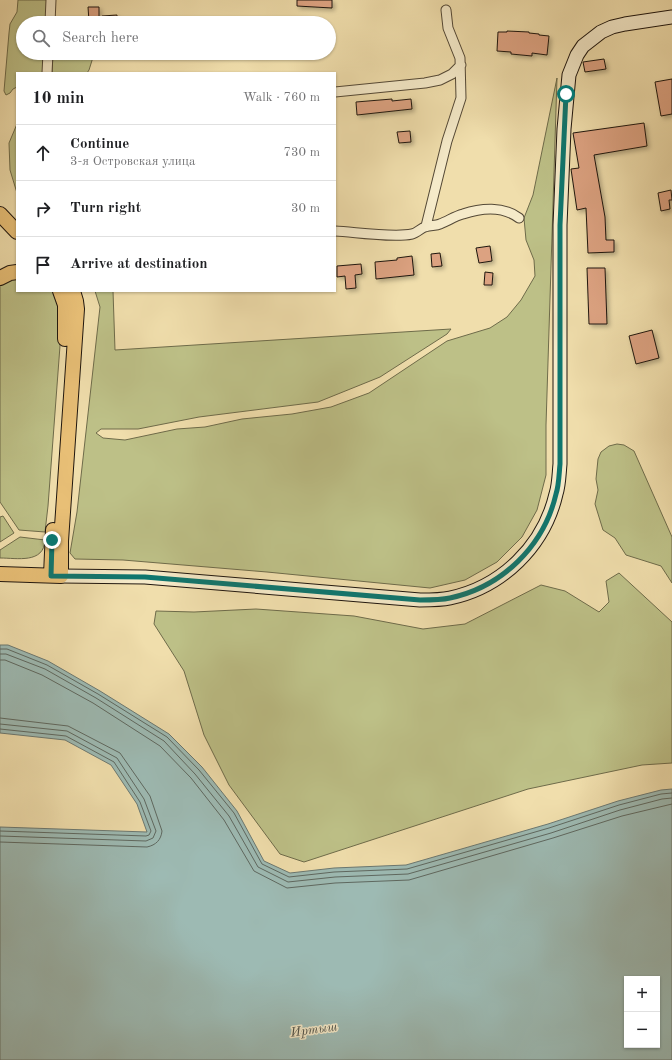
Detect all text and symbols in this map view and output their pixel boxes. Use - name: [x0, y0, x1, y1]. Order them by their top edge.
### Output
- search box: [16, 16, 336, 60]
- icon: search: [30, 27, 52, 49]
- text: Search here: [62, 31, 139, 46]
- route start: [557, 85, 575, 103]
- text: 10 min: [32, 90, 85, 107]
- text: Walk · 760 m: [243, 91, 320, 104]
- text: Continue: [70, 137, 129, 152]
- icon: ahead: [32, 142, 54, 164]
- text: 730 m: [283, 146, 320, 159]
- text: 3-я Островская улица: [70, 155, 195, 168]
- icon: right: [32, 198, 54, 220]
- text: Turn right: [70, 201, 141, 216]
- text: 30 m: [291, 202, 320, 215]
- icon: arrive: [32, 254, 54, 276]
- text: Arrive at destination: [70, 257, 208, 272]
- route end: [43, 531, 61, 549]
- map controls: [624, 976, 660, 1048]
- button: +: [624, 976, 660, 1012]
- button: −: [624, 1012, 660, 1048]
- water label: Иртыш: [289, 1020, 339, 1040]

